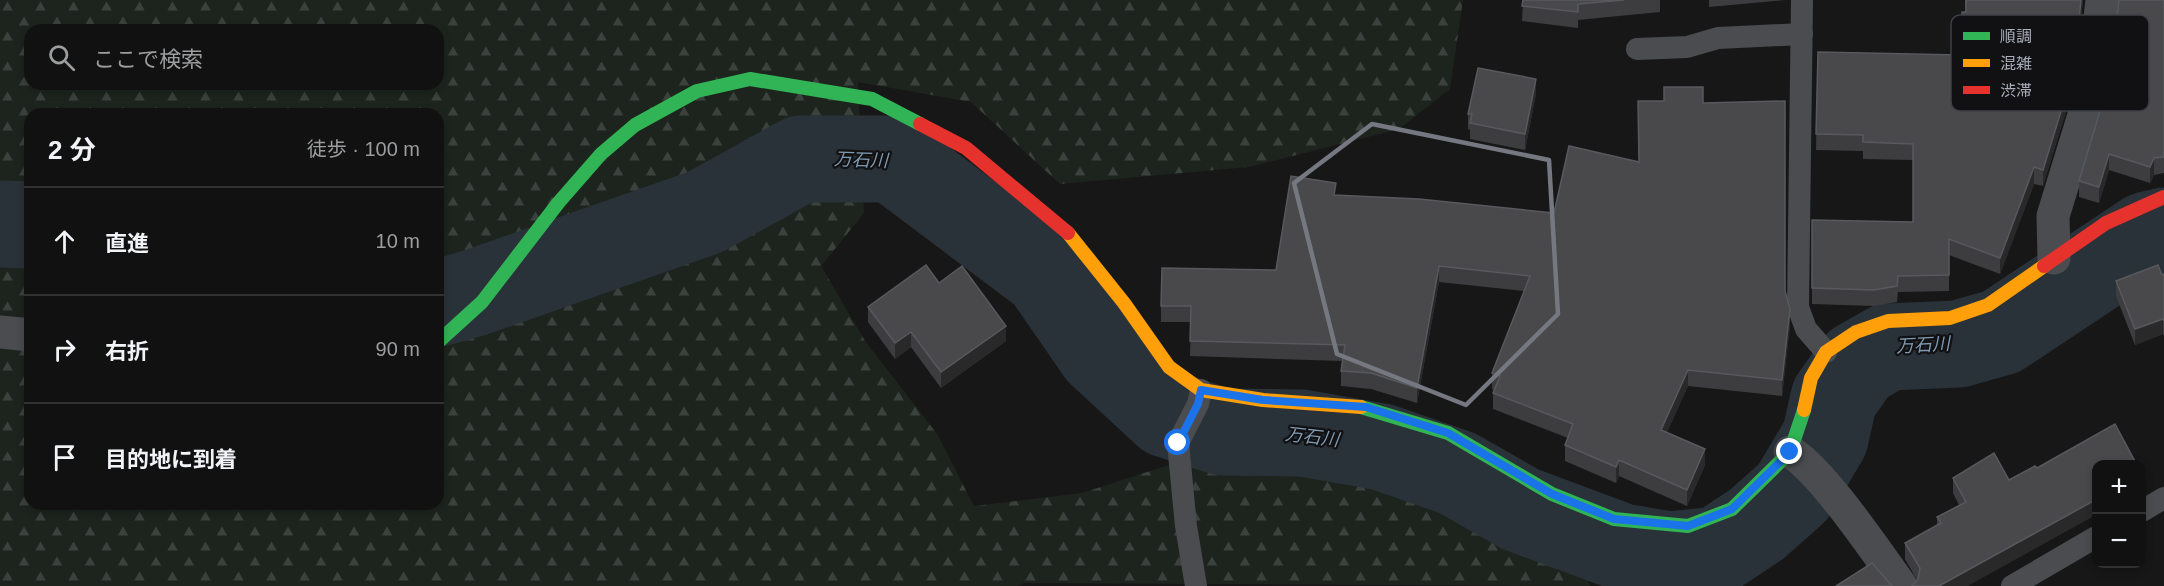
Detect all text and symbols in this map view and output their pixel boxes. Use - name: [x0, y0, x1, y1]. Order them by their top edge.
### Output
- legend: [1951, 15, 2149, 111]
- search box: [24, 24, 444, 90]
- text: 順調: [2000, 28, 2032, 45]
- icon: search: [45, 41, 78, 74]
- text: ここで検索: [93, 47, 203, 72]
- text: 混雑: [2000, 55, 2032, 72]
- text: 渋滞: [2000, 82, 2032, 99]
- text: 2 分: [48, 135, 96, 165]
- text: 徒歩 · 100 m: [307, 138, 420, 160]
- water label: 万石川: [834, 149, 890, 171]
- icon: ahead: [48, 225, 81, 258]
- text: 10 m: [376, 230, 420, 252]
- text: 直進: [105, 231, 149, 256]
- icon: right: [48, 333, 81, 366]
- water label: 万石川: [1896, 333, 1952, 356]
- text: 90 m: [376, 338, 420, 360]
- text: 右折: [105, 339, 149, 364]
- water label: 万石川: [1284, 424, 1342, 450]
- route start: [1164, 429, 1190, 455]
- route end: [1776, 438, 1802, 464]
- icon: arrive: [48, 441, 81, 474]
- text: 目的地に到着: [105, 447, 237, 472]
- map controls: [2092, 460, 2146, 568]
- button: +: [2092, 460, 2146, 514]
- button: −: [2092, 514, 2146, 568]

